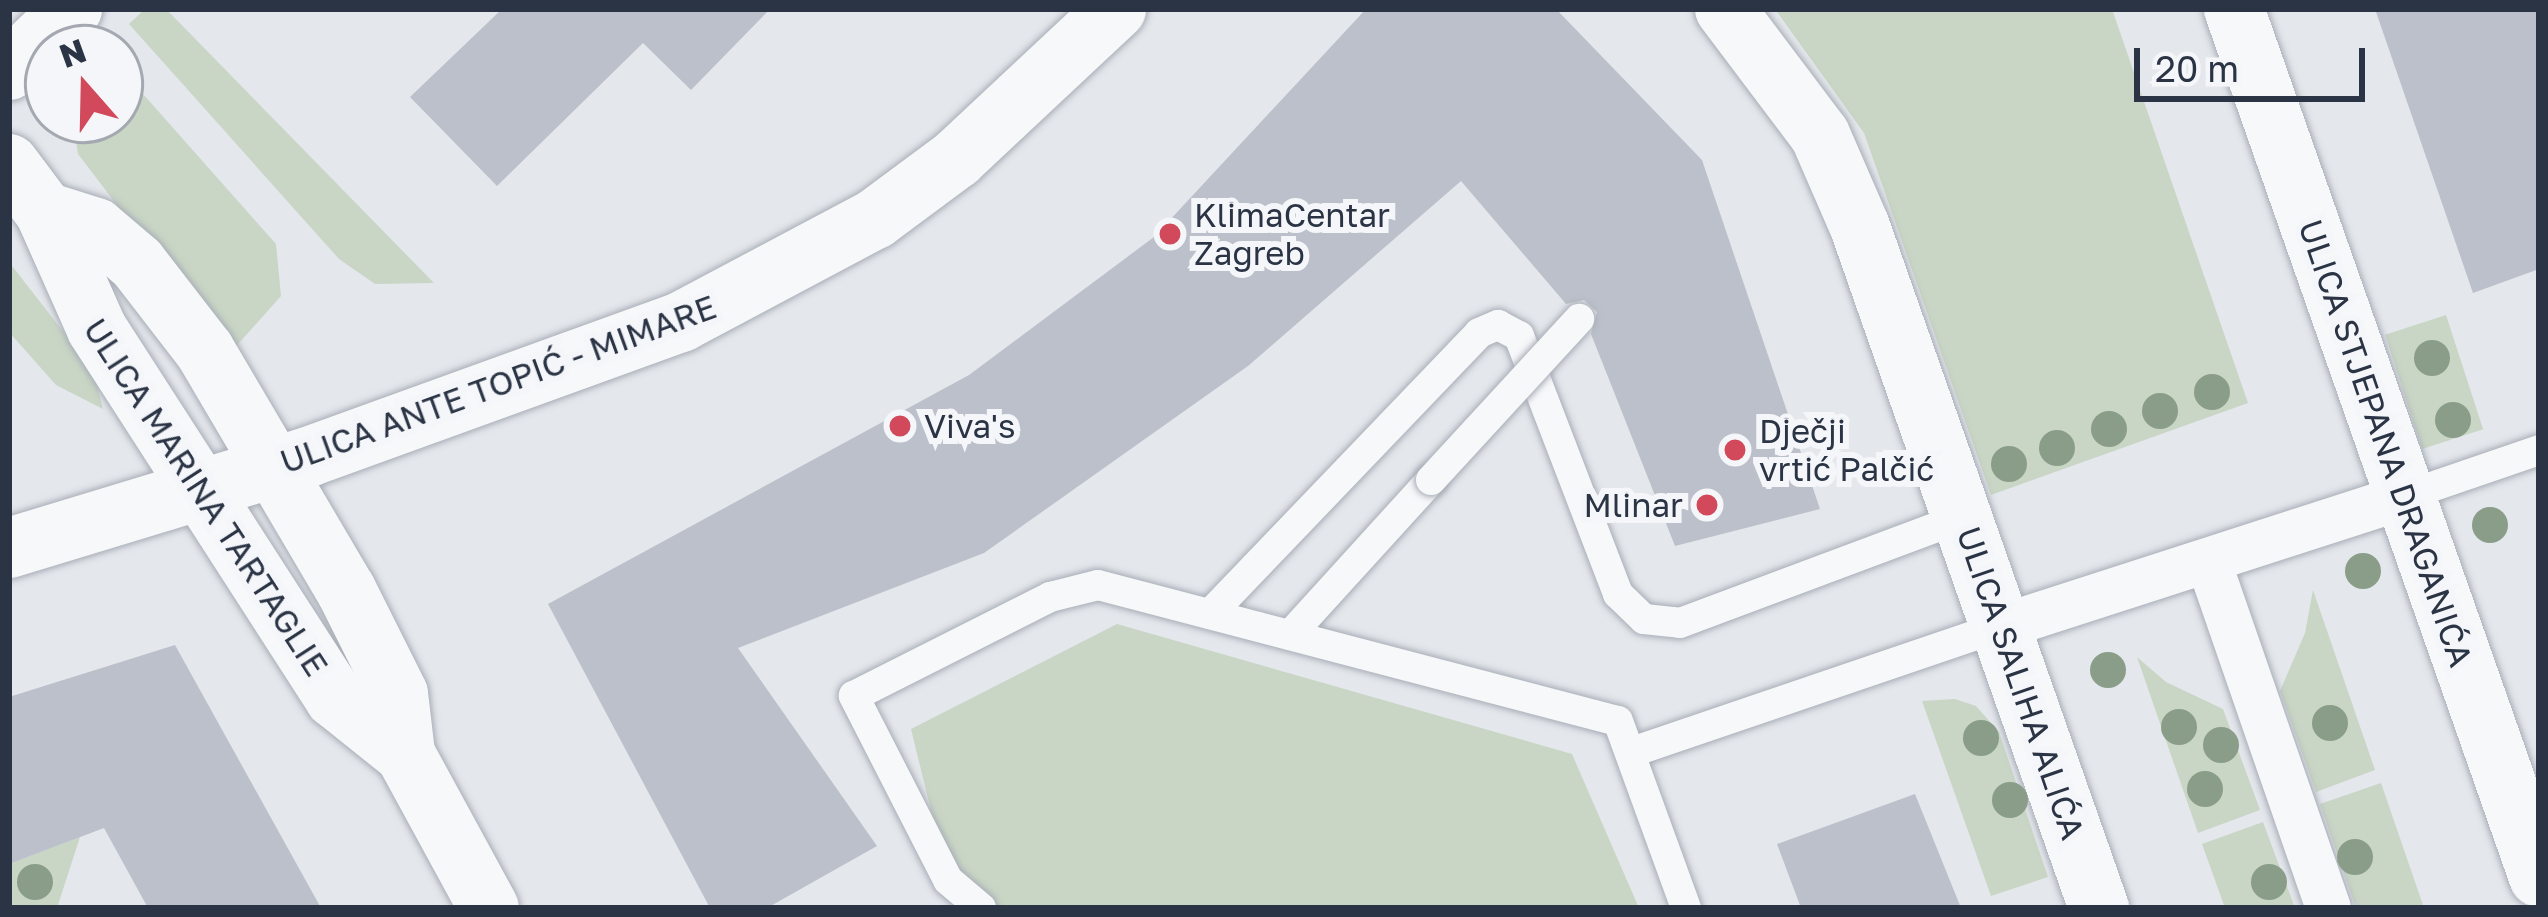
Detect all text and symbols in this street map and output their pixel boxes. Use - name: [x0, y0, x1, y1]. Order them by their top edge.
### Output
- north arrow: [24, 24, 144, 144]
- scale bar: [2140, 24, 2371, 98]
- text: N: [54, 30, 91, 75]
- text: 20 m: [2155, 47, 2239, 90]
- place label: KlimaCentar Zagreb: [1194, 195, 1390, 273]
- street label: ULICA STJEPANA DRAGANIĆA: [2291, 214, 2481, 672]
- marker: KlimaCentar Zagreb: [1157, 221, 1183, 247]
- street label: ULICA ANTE TOPIĆ - MIMARE: [275, 287, 721, 481]
- street label: ULICA MARINA TARTAGLIE: [76, 311, 336, 683]
- place label: Viva's: [924, 406, 1016, 446]
- place label: Dječji vrtić Palčić: [1759, 411, 1934, 489]
- marker: Viva's: [887, 413, 913, 439]
- marker: Dječji vrtić Palčić: [1722, 437, 1748, 463]
- place label: Mlinar: [1583, 485, 1683, 525]
- marker: Mlinar: [1694, 492, 1720, 518]
- street label: ULICA SALIHA ALIĆA: [1949, 521, 2093, 845]

